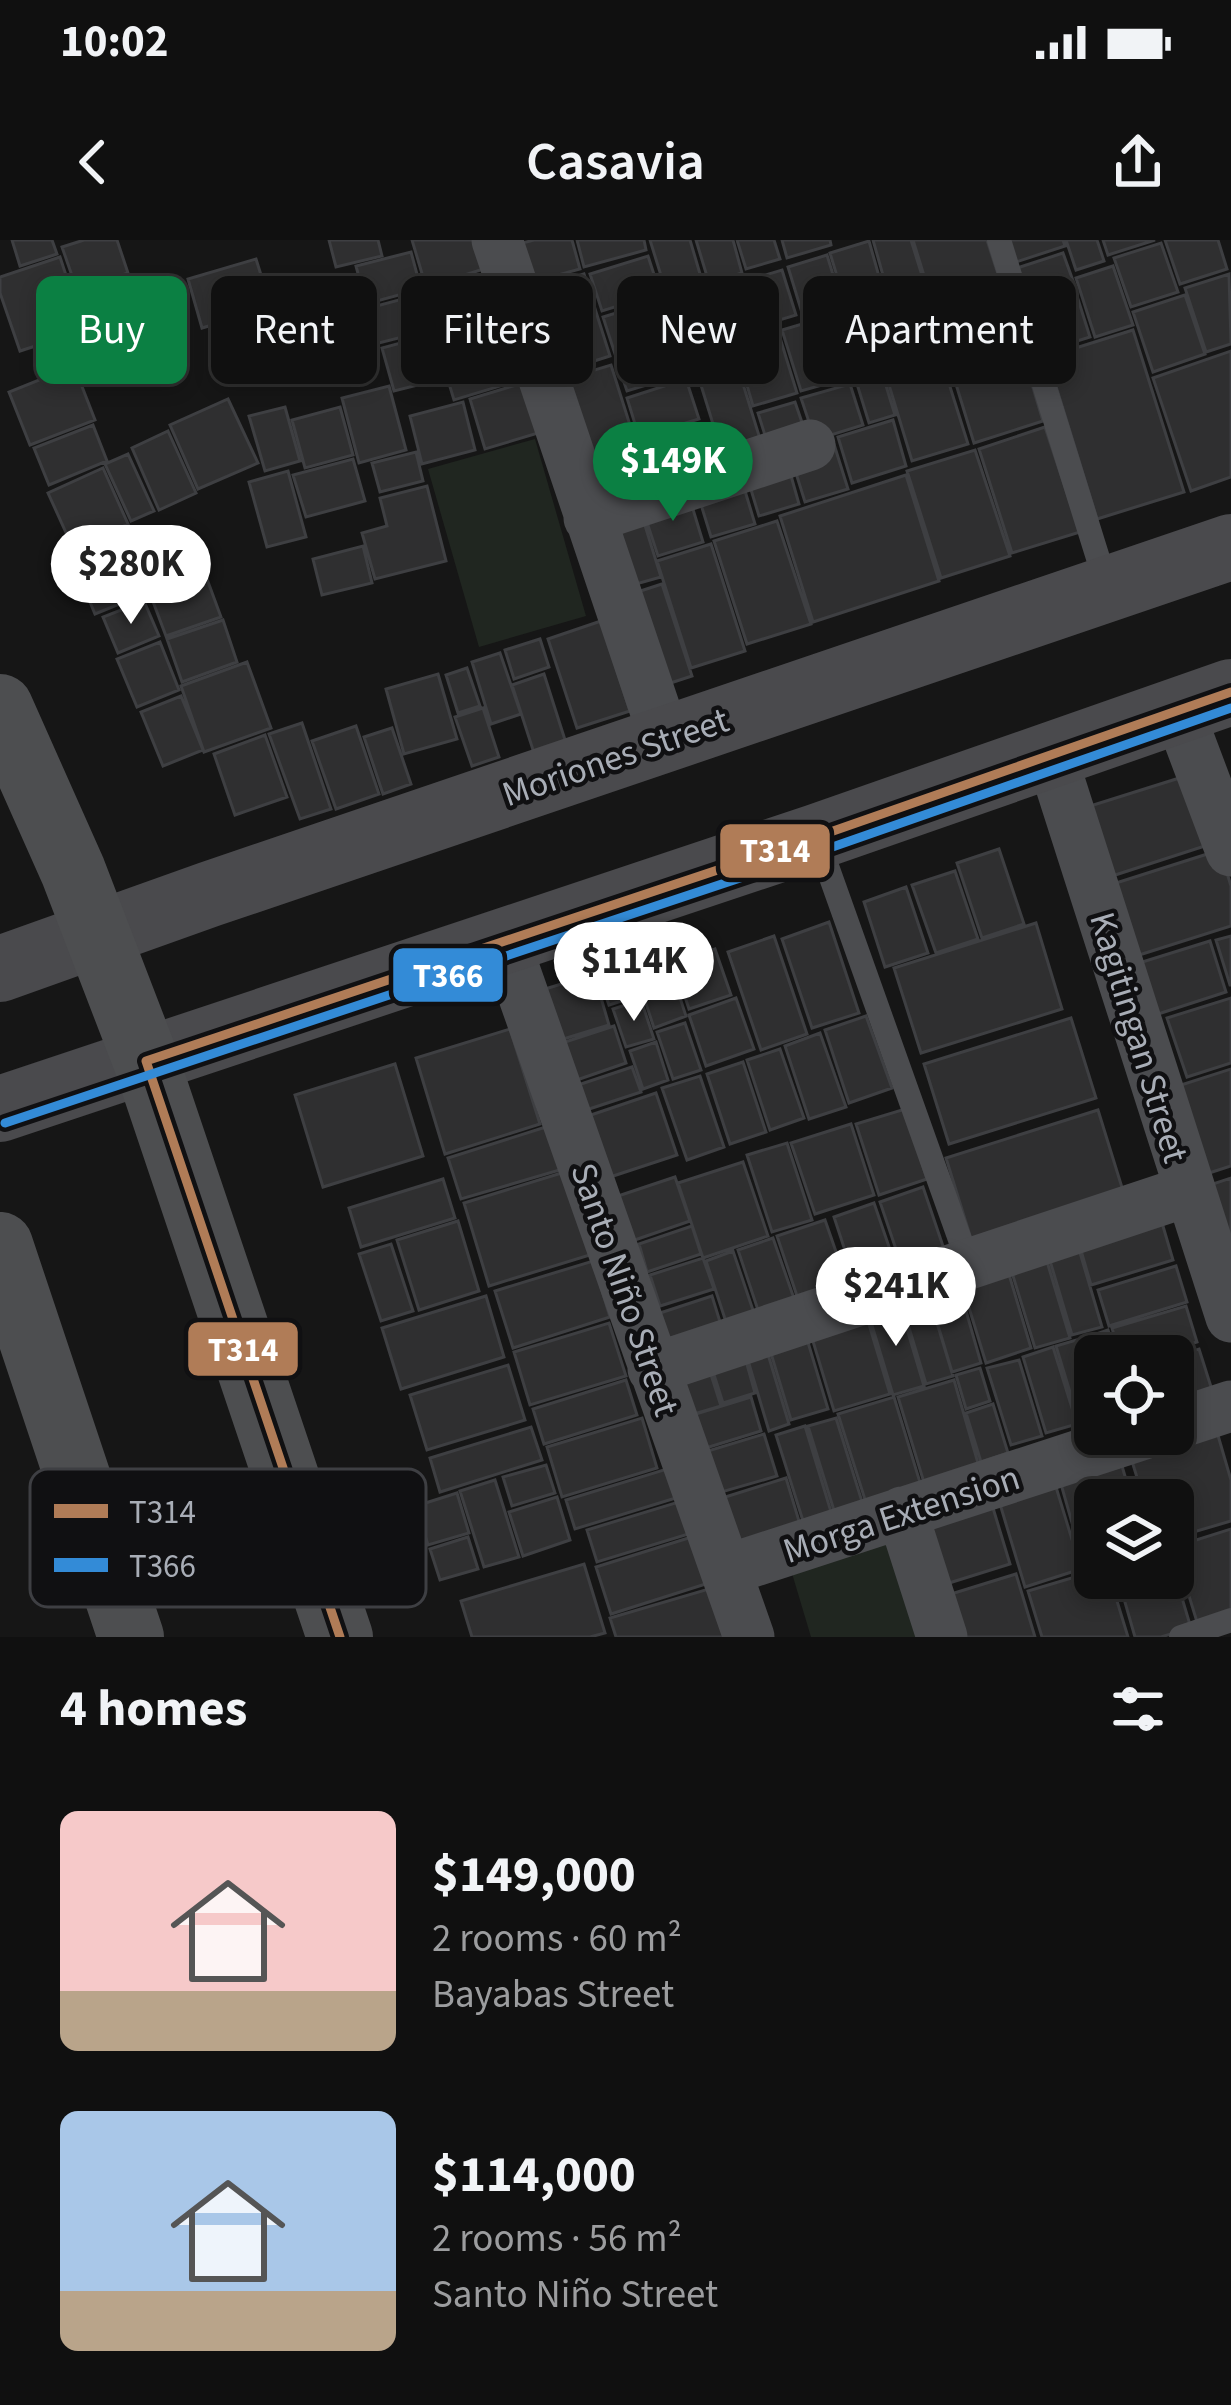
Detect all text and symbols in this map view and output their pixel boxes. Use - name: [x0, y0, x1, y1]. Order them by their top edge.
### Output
- text: 10:02: [60, 10, 169, 74]
- text: Casavia: [526, 124, 705, 201]
- icon: back: [60, 129, 126, 195]
- icon: share: [1105, 129, 1171, 195]
- chip: Buy: [36, 276, 187, 384]
- chip: Rent: [211, 276, 377, 384]
- chip: Filters: [401, 276, 593, 384]
- chip: New: [617, 276, 779, 384]
- chip: Apartment: [803, 276, 1076, 384]
- pin: $149K: [589, 422, 757, 524]
- text: $149K: [620, 433, 726, 489]
- pin: $280K: [47, 525, 215, 627]
- text: $280K: [78, 536, 184, 592]
- street label: Moriones Street: [495, 695, 736, 820]
- line badge: T314: [718, 822, 832, 880]
- text: T314: [740, 828, 810, 875]
- street label: Kagitingan Street: [1076, 906, 1201, 1169]
- pin: $114K: [550, 922, 718, 1024]
- text: $114K: [581, 933, 687, 989]
- line badge: T366: [391, 946, 505, 1004]
- text: T366: [413, 953, 483, 1000]
- street label: Santo Niño Street: [557, 1156, 692, 1423]
- pin: $241K: [812, 1247, 980, 1349]
- text: $241K: [843, 1258, 949, 1314]
- line badge: T314: [186, 1320, 300, 1378]
- text: T314: [208, 1327, 278, 1374]
- map controls: [1074, 1335, 1194, 1599]
- button: locate: [1074, 1335, 1194, 1455]
- street label: Morga Extension: [777, 1452, 1026, 1577]
- legend: [30, 1469, 426, 1607]
- button: layers: [1074, 1479, 1194, 1599]
- text: T314: [129, 1489, 196, 1536]
- text: T366: [129, 1543, 196, 1590]
- text: 4 homes: [60, 1673, 247, 1745]
- icon: filters: [1105, 1676, 1171, 1742]
- text: $149,000: [432, 1839, 636, 1911]
- icon: home: [156, 1859, 300, 2003]
- text: 2 rooms · 60 m²: [432, 1911, 682, 1967]
- text: Bayabas Street: [432, 1967, 674, 2023]
- text: $114,000: [432, 2139, 636, 2211]
- icon: home: [156, 2159, 300, 2303]
- text: 2 rooms · 56 m²: [432, 2211, 682, 2267]
- text: Santo Niño Street: [432, 2267, 718, 2323]

